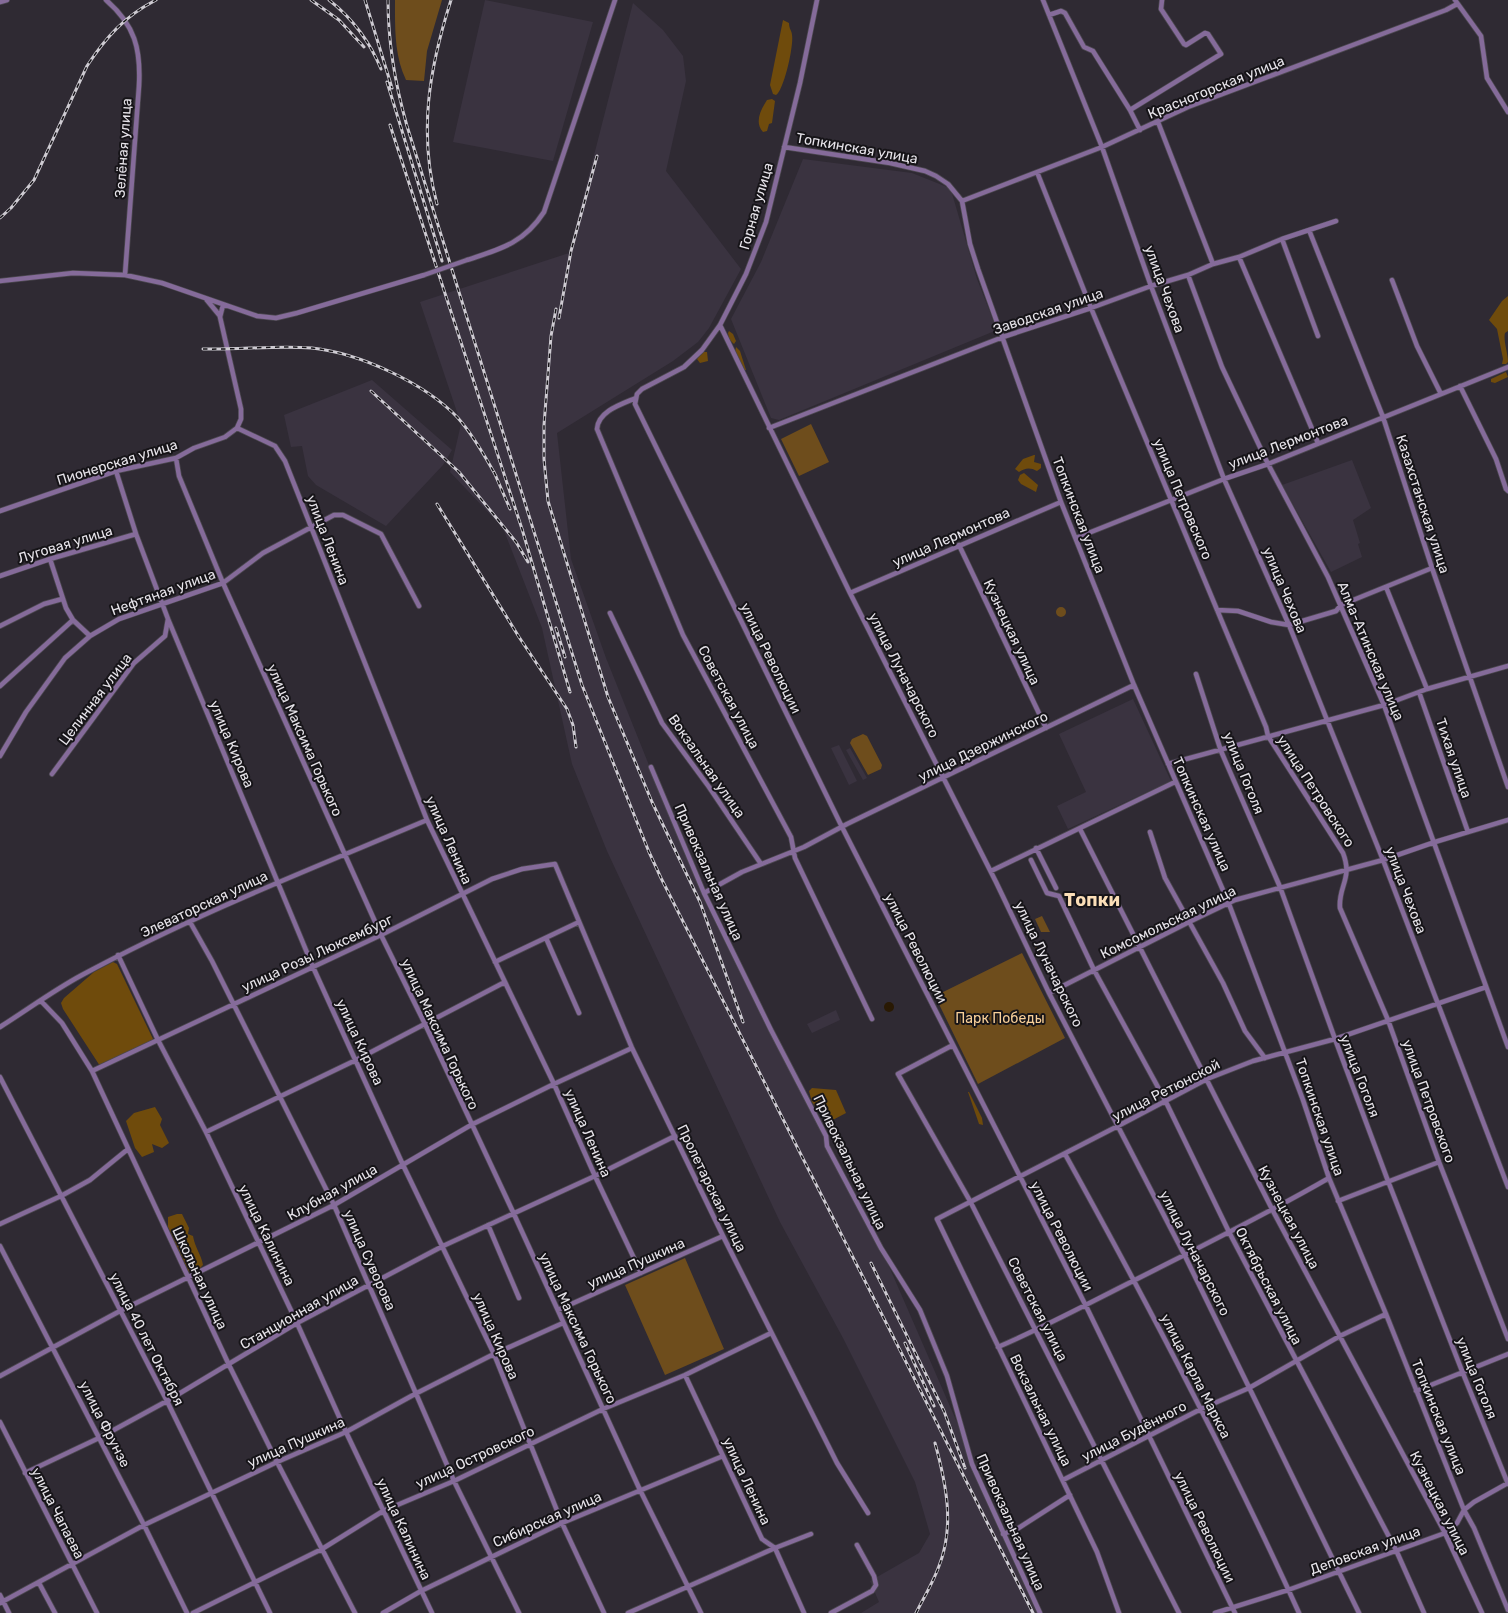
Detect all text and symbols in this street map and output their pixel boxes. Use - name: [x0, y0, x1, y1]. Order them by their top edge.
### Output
- street label: Красногорская улица: [1145, 52, 1287, 123]
- street label: Зелёная улица: [112, 98, 135, 199]
- street label: Топкинская улица: [795, 129, 919, 168]
- street label: Горная улица: [736, 161, 777, 252]
- street label: улица Чехова: [1141, 243, 1188, 335]
- street label: Заводская улица: [991, 285, 1105, 338]
- street label: улица Лермонтова: [1226, 412, 1350, 473]
- street label: Казахстанская улица: [1392, 433, 1453, 576]
- street label: Пионерская улица: [55, 436, 180, 489]
- street label: улица Петровского: [1149, 436, 1216, 562]
- street label: Топкинская улица: [1049, 455, 1109, 576]
- street label: улица Ленина: [303, 493, 352, 587]
- street label: улица Лермонтова: [890, 504, 1013, 571]
- street label: Луговая улица: [16, 522, 115, 567]
- street label: улица Чехова: [1259, 545, 1310, 636]
- street label: Нефтяная улица: [108, 566, 218, 619]
- street label: Кузнецкая улица: [980, 577, 1043, 688]
- street label: Алма-Атинская улица: [1334, 579, 1408, 723]
- street label: улица Революции: [736, 600, 805, 716]
- street label: улица Луначарского: [865, 610, 942, 741]
- street label: Советская улица: [694, 643, 763, 752]
- street label: Целинная улица: [55, 650, 136, 749]
- street label: улица Максима Горького: [263, 661, 346, 819]
- street label: улица Кирова: [206, 698, 258, 790]
- street label: улица Дзержинского: [916, 708, 1051, 785]
- street label: Вокзальная улица: [664, 711, 749, 821]
- street label: Тихая улица: [1432, 716, 1475, 800]
- street label: улица Гоголя: [1219, 730, 1268, 817]
- street label: улица Петровского: [1273, 732, 1358, 850]
- street label: Топкинская улица: [1169, 754, 1234, 874]
- street label: улица Ленина: [422, 793, 476, 887]
- street label: Привокзальная улица: [671, 801, 746, 943]
- street label: улица Чехова: [1381, 844, 1430, 936]
- street label: Элеваторская улица: [138, 868, 270, 941]
- street label: Комсомольская улица: [1098, 882, 1239, 963]
- district label: Топки: [1064, 889, 1120, 911]
- street label: улица Революции: [880, 890, 951, 1006]
- street label: улица Луначарского: [1011, 898, 1086, 1030]
- street label: улица Розы Люксембург: [239, 911, 395, 996]
- street label: улица Максима Горького: [397, 956, 482, 1112]
- street label: улица Кирова: [332, 996, 387, 1088]
- park label: Парк Победы: [955, 1010, 1045, 1027]
- street label: улица Гоголя: [1336, 1033, 1383, 1120]
- street label: улица Петровского: [1398, 1037, 1459, 1165]
- street label: улица Ретюнской: [1109, 1056, 1223, 1125]
- street label: Топкинская улица: [1291, 1056, 1348, 1178]
- street label: улица Ленина: [561, 1086, 615, 1180]
- street label: Привокзальная улица: [809, 1092, 890, 1232]
- street label: Пролетарская улица: [673, 1122, 750, 1255]
- street label: Клубная улица: [284, 1161, 380, 1224]
- street label: Кузнецкая улица: [1254, 1163, 1323, 1272]
- street label: улица Революции: [1026, 1178, 1097, 1294]
- street label: улица Калинина: [235, 1182, 298, 1289]
- street label: улица Луначарского: [1156, 1188, 1233, 1319]
- street label: улица Суворова: [340, 1207, 399, 1313]
- street label: Школьная улица: [168, 1224, 231, 1332]
- street label: Октябрьская улица: [1232, 1225, 1306, 1348]
- street label: улица Пушкина: [585, 1234, 687, 1293]
- street label: улица Максима Горького: [535, 1250, 620, 1406]
- street label: Советская улица: [1004, 1254, 1071, 1364]
- street label: улица 40 лет Октября: [106, 1270, 188, 1409]
- street label: Станционная улица: [237, 1272, 362, 1353]
- street label: улица Кирова: [469, 1290, 522, 1382]
- street label: улица Карла Маркса: [1157, 1311, 1234, 1441]
- street label: улица Гоголя: [1452, 1335, 1501, 1422]
- street label: Вокзальная улица: [1006, 1351, 1075, 1469]
- street label: Топкинская улица: [1408, 1357, 1470, 1478]
- street label: улица Фрунзе: [75, 1378, 134, 1471]
- street label: улица Будённого: [1079, 1398, 1190, 1465]
- street label: улица Пушкина: [245, 1413, 347, 1472]
- street label: улица Островского: [413, 1422, 537, 1492]
- street label: улица Ленина: [719, 1435, 774, 1528]
- street label: Кузнецкая улица: [1406, 1448, 1473, 1558]
- street label: Привокзальная улица: [973, 1451, 1048, 1593]
- street label: улица Чапаева: [27, 1465, 88, 1562]
- street label: улица Революции: [1170, 1469, 1239, 1585]
- street label: улица Калинина: [373, 1476, 435, 1583]
- street label: Сибирская улица: [490, 1488, 604, 1551]
- street label: Деповская улица: [1308, 1523, 1423, 1578]

